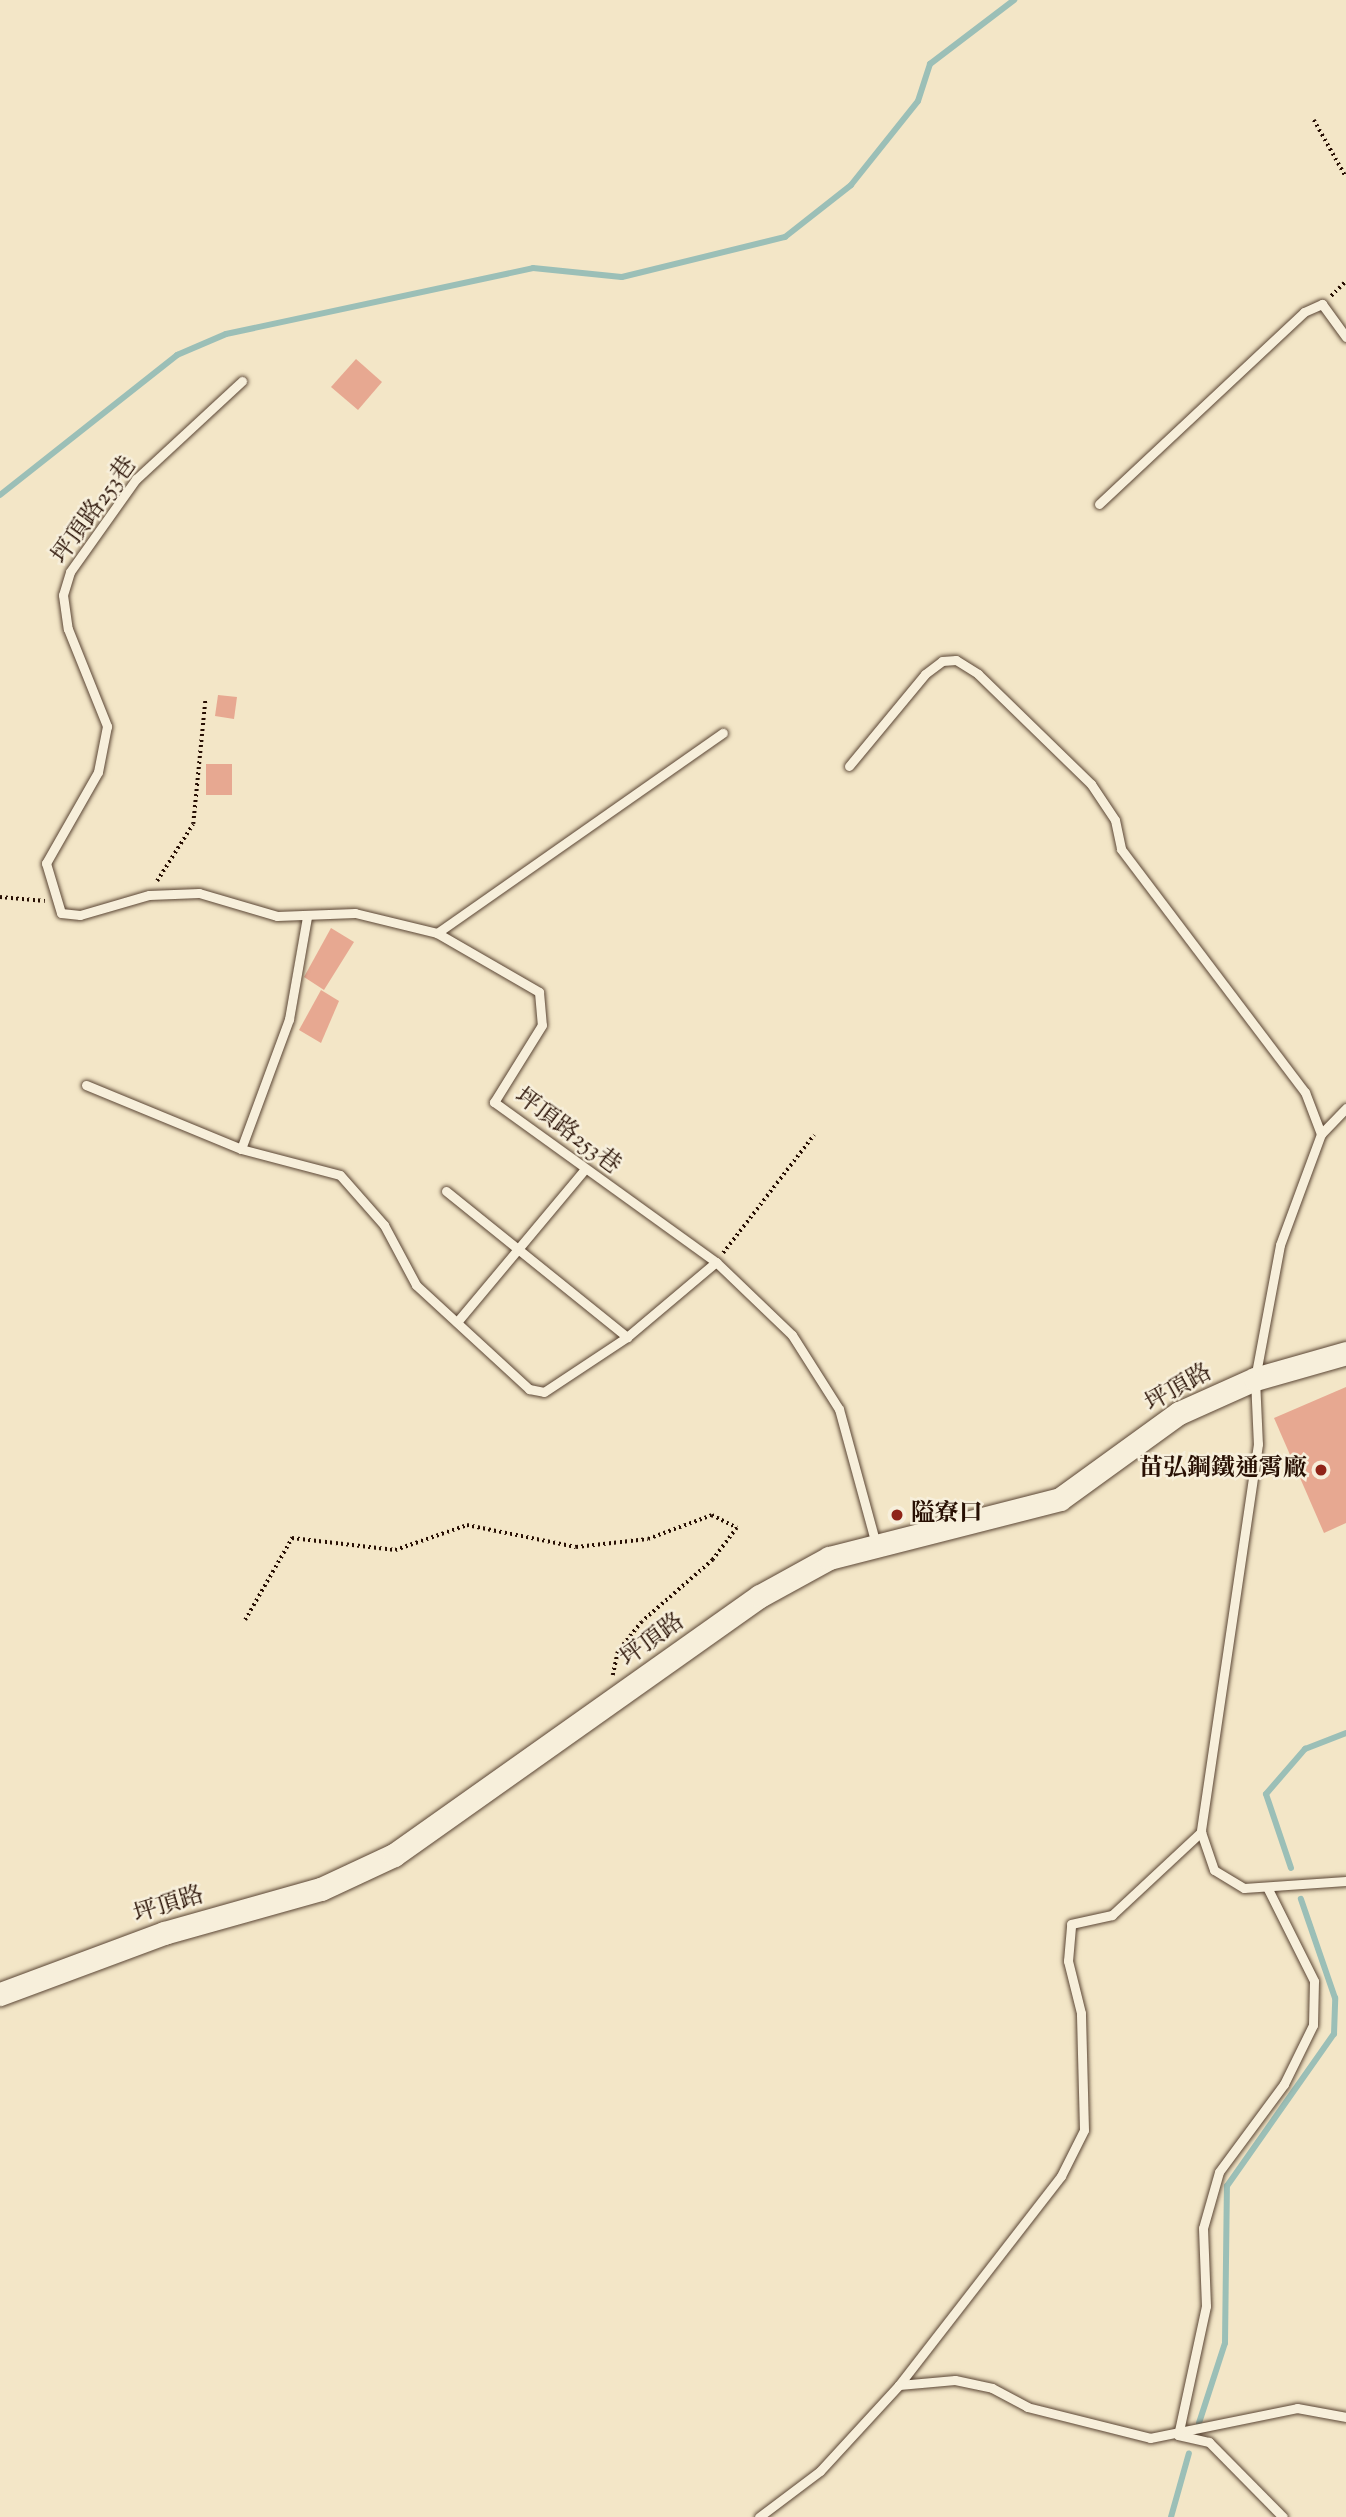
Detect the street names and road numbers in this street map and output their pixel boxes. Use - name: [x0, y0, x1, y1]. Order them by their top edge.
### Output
- street label: 坪頂路253巷: [47, 452, 143, 570]
- street label: 坪頂路253巷: [508, 1083, 626, 1181]
- street label: 坪頂路: [1141, 1359, 1217, 1419]
- street label: 坪頂路: [615, 1608, 691, 1674]
- street label: 坪頂路: [130, 1882, 208, 1930]

